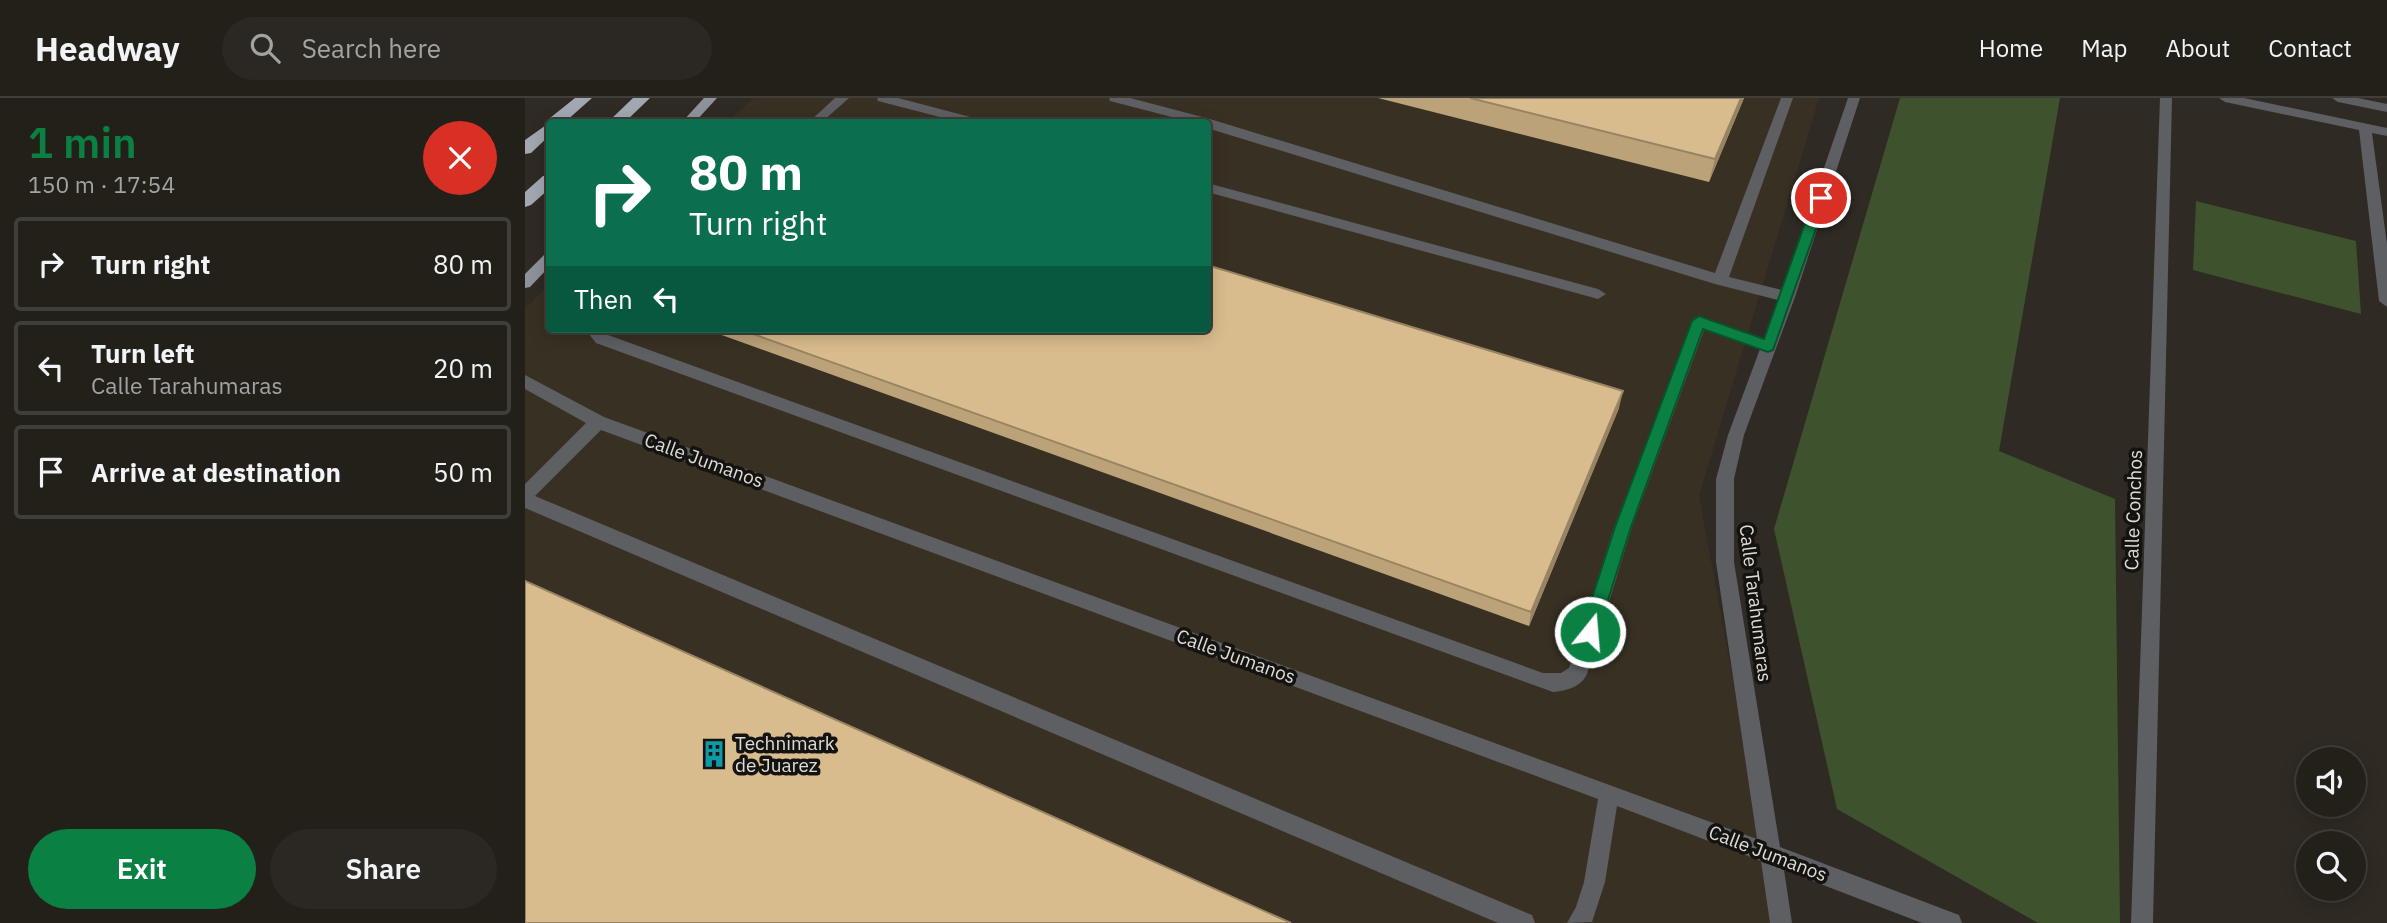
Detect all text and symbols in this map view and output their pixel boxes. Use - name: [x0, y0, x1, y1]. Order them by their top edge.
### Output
- search box: [222, 17, 712, 80]
- text: Headway: [35, 27, 180, 70]
- icon: search: [246, 29, 284, 67]
- text: Search here: [302, 31, 441, 65]
- text: Home: [1979, 32, 2043, 64]
- text: Map: [2081, 32, 2127, 64]
- text: About: [2165, 32, 2230, 64]
- text: Contact: [2268, 32, 2352, 64]
- text: 1 min: [28, 115, 137, 170]
- button: close: [423, 121, 497, 195]
- text: 80 m: [689, 140, 803, 203]
- icon: right: [574, 147, 665, 238]
- pin: [1791, 168, 1851, 228]
- text: 150 m · 17:54: [28, 169, 175, 199]
- icon: arrive: [1802, 179, 1840, 217]
- text: Turn right: [689, 202, 827, 244]
- icon: right: [32, 245, 70, 283]
- text: Turn right: [91, 247, 210, 281]
- text: 80 m: [433, 247, 493, 281]
- icon: left: [647, 280, 685, 318]
- text: Then: [574, 282, 633, 316]
- text: Turn left: [91, 336, 194, 370]
- icon: left: [32, 349, 70, 387]
- text: 20 m: [433, 351, 493, 385]
- text: Calle Tarahumaras: [91, 370, 283, 400]
- street label: Calle Jumanos: [641, 427, 767, 493]
- street label: Calle Conchos: [2119, 449, 2147, 571]
- icon: arrive: [32, 453, 70, 491]
- text: Arrive at destination: [91, 455, 341, 489]
- text: 50 m: [433, 455, 493, 489]
- street label: Calle Tarahumaras: [1734, 523, 1778, 683]
- position arrow: [1553, 595, 1627, 669]
- street label: Calle Jumanos: [1173, 623, 1299, 689]
- place label: Technimark de Juarez: [735, 731, 835, 777]
- building icon: Technimark de Juarez: [699, 739, 729, 769]
- map controls: [2296, 747, 2366, 901]
- button: sound: [2296, 747, 2366, 817]
- street label: Calle Jumanos: [1705, 819, 1831, 887]
- button: Exit: [28, 829, 256, 909]
- button: Share: [270, 829, 497, 909]
- button: search: [2296, 831, 2366, 901]

